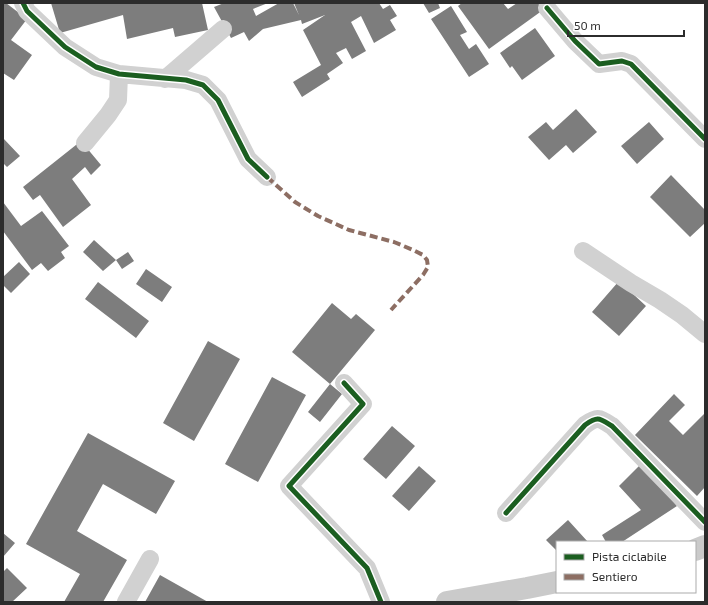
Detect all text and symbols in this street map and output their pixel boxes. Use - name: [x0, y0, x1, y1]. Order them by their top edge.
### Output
- scale bar: [568, 12, 684, 38]
- text: 50 m: [574, 18, 601, 32]
- legend: [556, 541, 696, 593]
- text: Pista ciclabile: [592, 549, 667, 563]
- text: Sentiero: [592, 569, 638, 583]

